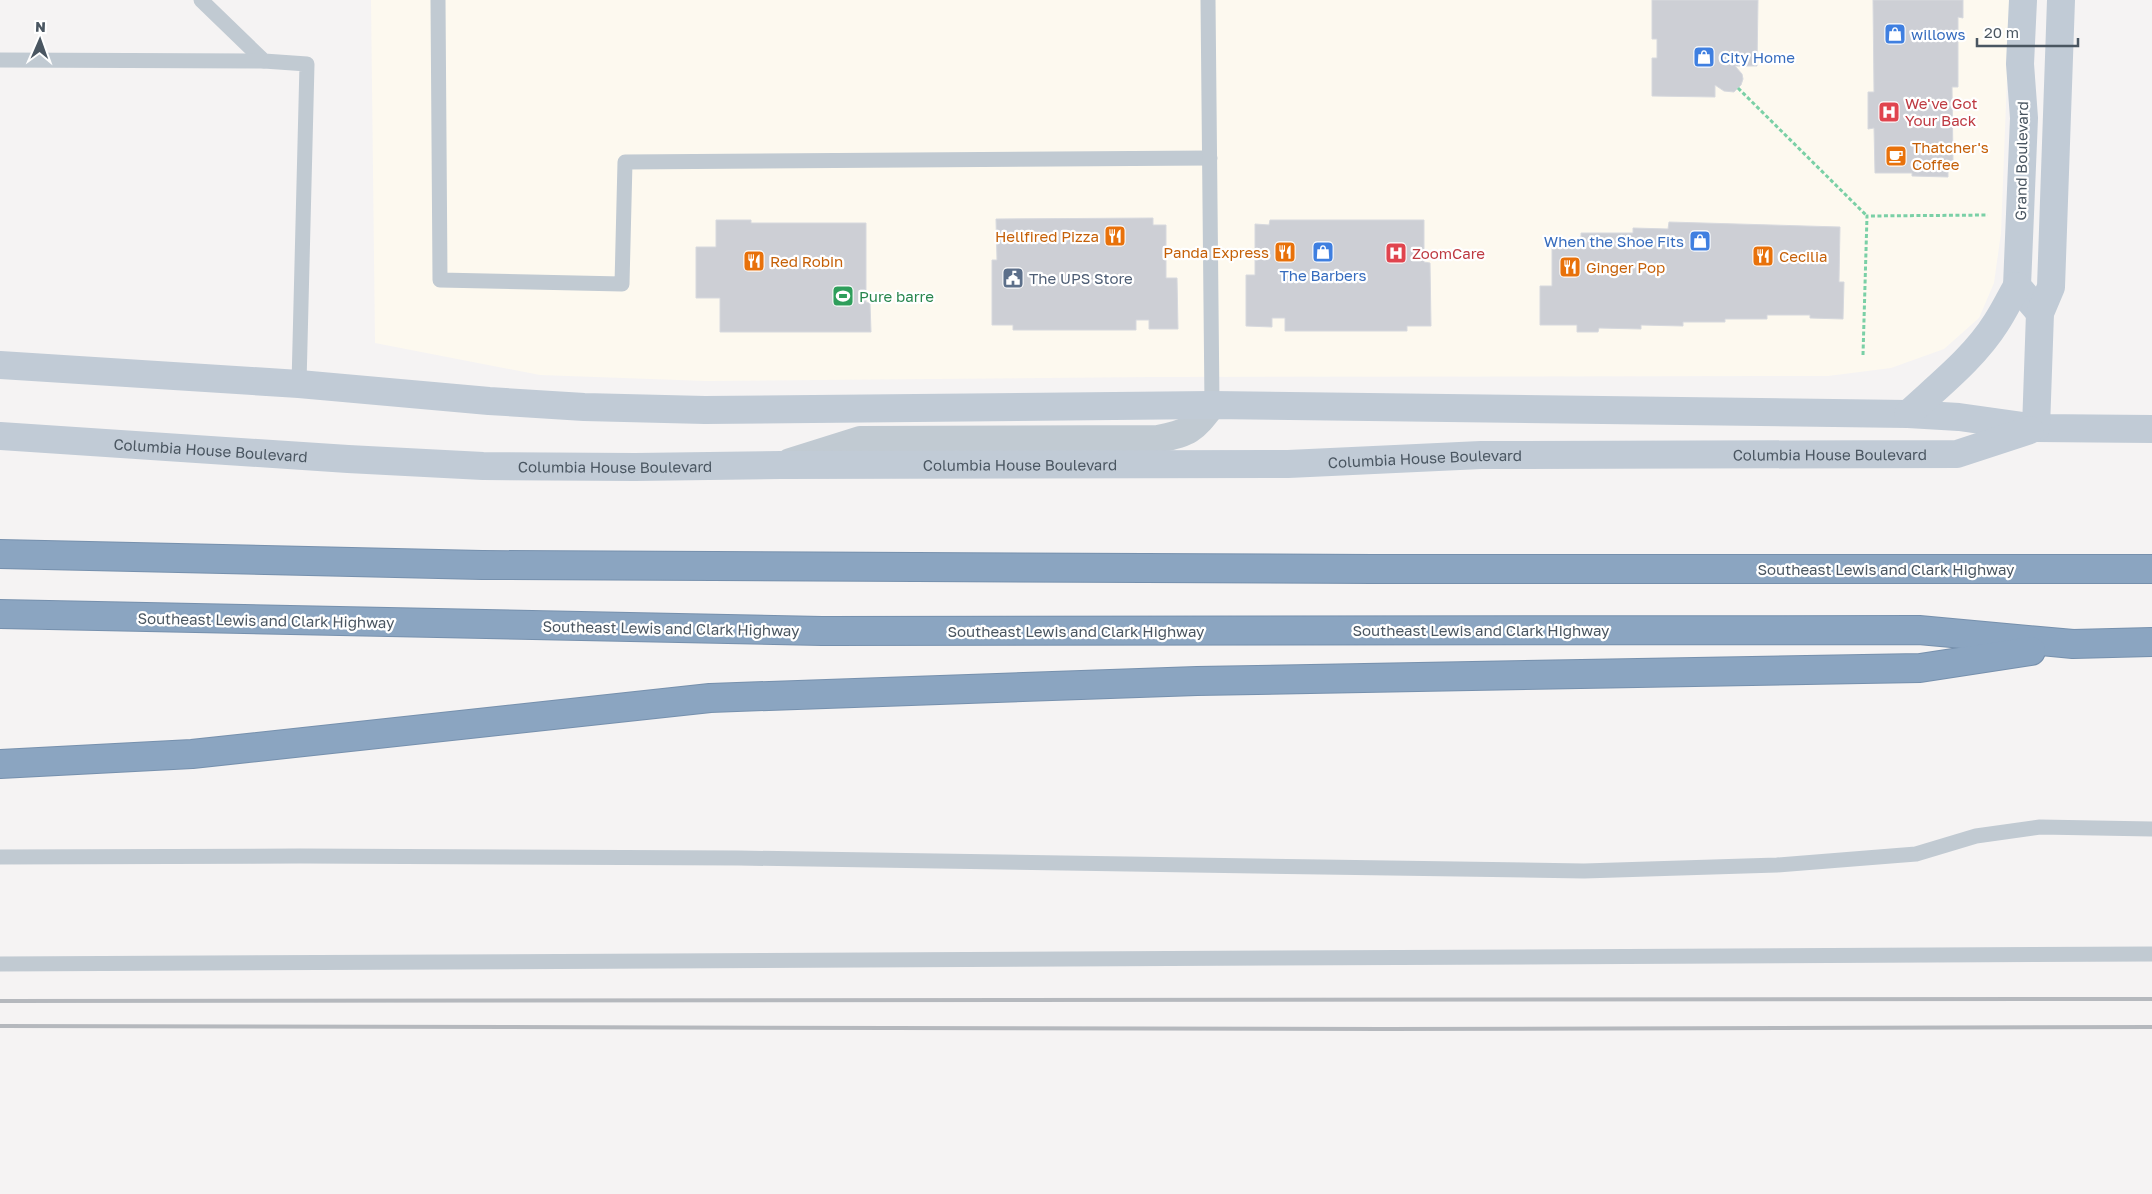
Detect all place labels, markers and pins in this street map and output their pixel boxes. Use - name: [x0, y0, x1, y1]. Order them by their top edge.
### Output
- shop icon: willows: [1883, 22, 1907, 46]
- place label: willows: [1911, 25, 1966, 43]
- shop icon: City Home: [1692, 45, 1716, 69]
- place label: City Home: [1720, 48, 1795, 66]
- place label: We've Got Your Back: [1905, 94, 1977, 129]
- hospital icon: We've Got Your Back: [1877, 100, 1901, 124]
- place label: Thatcher's Coffee: [1912, 138, 1989, 173]
- cafe icon: Thatcher's Coffee: [1884, 144, 1908, 168]
- restaurant icon: Hellfired Pizza: [1103, 224, 1127, 248]
- place label: Hellfired Pizza: [995, 227, 1099, 245]
- shop icon: When the Shoe Fits: [1688, 229, 1712, 253]
- place label: When the Shoe Fits: [1544, 232, 1684, 250]
- restaurant icon: Panda Express: [1273, 240, 1297, 264]
- shop icon: The Barbers: [1311, 240, 1335, 264]
- hospital icon: ZoomCare: [1384, 241, 1408, 265]
- place label: Panda Express: [1163, 243, 1269, 261]
- place label: ZoomCare: [1412, 244, 1485, 262]
- restaurant icon: Cecilia: [1751, 244, 1775, 268]
- place label: Cecilia: [1779, 247, 1827, 265]
- restaurant icon: Red Robin: [742, 249, 766, 273]
- place label: Red Robin: [770, 252, 843, 270]
- restaurant icon: Ginger Pop: [1558, 255, 1582, 279]
- place label: Ginger Pop: [1586, 258, 1665, 276]
- public building icon: The UPS Store: [1001, 266, 1025, 290]
- place label: The Barbers: [1279, 266, 1367, 284]
- place label: The UPS Store: [1029, 269, 1133, 287]
- sports icon: Pure barre: [831, 284, 855, 308]
- place label: Pure barre: [859, 287, 934, 305]

